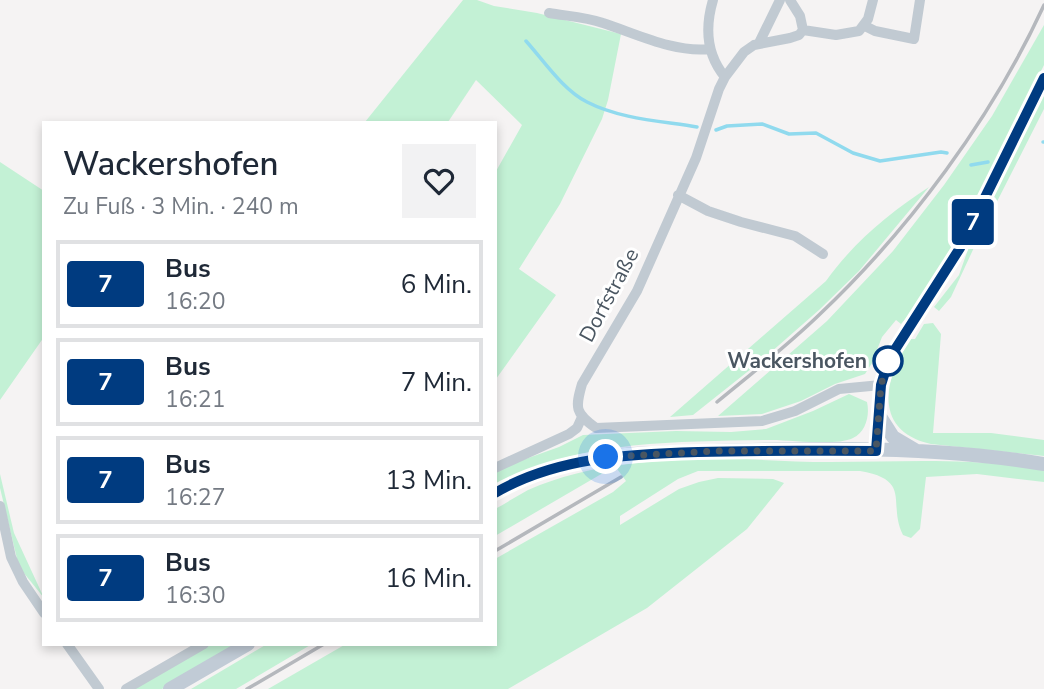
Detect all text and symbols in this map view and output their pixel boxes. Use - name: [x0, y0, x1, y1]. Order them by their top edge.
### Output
- text: Wackershofen: [63, 142, 278, 187]
- button: heart: [402, 144, 476, 218]
- text: Zu Fuß · 3 Min. · 240 m: [63, 191, 299, 222]
- line badge: 7: [950, 199, 996, 245]
- text: 7: [966, 206, 980, 238]
- street label: Dorfstraße: [573, 243, 645, 347]
- text: Bus: [165, 251, 211, 286]
- text: 6 Min.: [401, 267, 472, 302]
- text: 7: [98, 268, 113, 300]
- text: 16:20: [165, 286, 225, 317]
- marker: Wackershofen: [873, 346, 903, 376]
- place label: Wackershofen: [727, 347, 867, 375]
- text: Bus: [165, 349, 211, 384]
- text: 7 Min.: [401, 365, 472, 400]
- text: 7: [98, 366, 113, 398]
- text: 16:21: [165, 384, 225, 415]
- your location: [588, 439, 623, 474]
- text: Bus: [165, 447, 211, 482]
- text: 13 Min.: [385, 463, 472, 498]
- text: 7: [98, 464, 113, 496]
- text: 16:27: [165, 482, 225, 513]
- text: Bus: [165, 545, 211, 580]
- text: 16 Min.: [385, 561, 472, 596]
- text: 7: [98, 562, 113, 594]
- text: 16:30: [165, 580, 225, 611]

